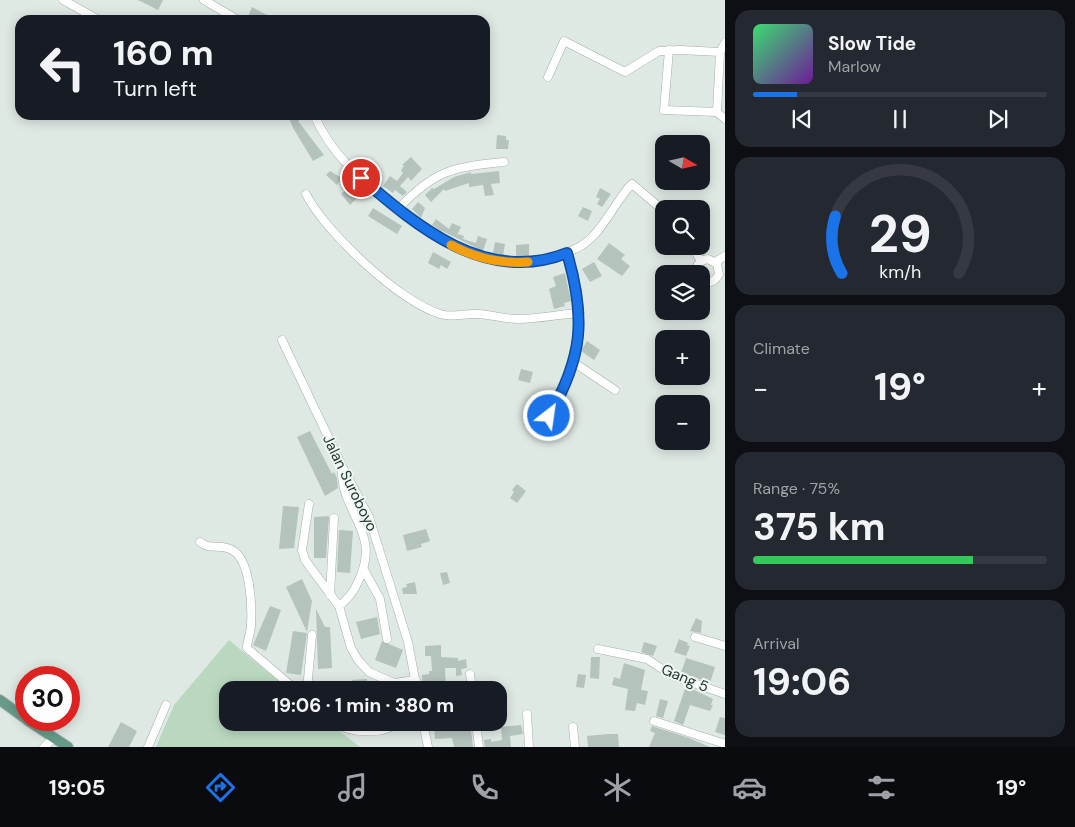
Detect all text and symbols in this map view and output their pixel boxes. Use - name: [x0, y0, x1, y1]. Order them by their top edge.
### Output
- text: 160 m: [113, 30, 214, 76]
- text: Slow Tide: [828, 31, 916, 56]
- icon: left: [30, 35, 95, 100]
- text: Marlow: [828, 56, 881, 77]
- text: Turn left: [113, 74, 197, 103]
- icon: previous: [788, 105, 816, 133]
- icon: pause: [886, 105, 914, 133]
- icon: next: [984, 105, 1012, 133]
- north arrow: [655, 135, 710, 190]
- map controls: [655, 135, 710, 450]
- pin: [340, 157, 382, 199]
- icon: arrive: [347, 164, 375, 192]
- button: search: [655, 200, 710, 255]
- text: 29: [869, 200, 931, 268]
- text: km/h: [879, 260, 921, 284]
- button: layers: [655, 265, 710, 320]
- button: +: [655, 330, 710, 385]
- text: Climate: [753, 338, 810, 359]
- text: 19°: [874, 362, 926, 412]
- text: −: [753, 370, 768, 407]
- text: +: [1032, 370, 1047, 407]
- position arrow: [522, 389, 574, 441]
- button: −: [655, 395, 710, 450]
- street label: Jalan Suroboyo: [318, 431, 382, 535]
- text: Range · 75%: [753, 478, 840, 499]
- text: 375 km: [753, 502, 885, 552]
- text: Arrival: [753, 633, 800, 654]
- text: 19:06: [753, 657, 851, 707]
- street label: Gang 5: [658, 659, 712, 697]
- speed limit sign: 30: [15, 666, 80, 731]
- text: 19:06 · 1 min · 380 m: [272, 693, 454, 718]
- icon: directions: [203, 770, 238, 805]
- icon: music: [335, 770, 370, 805]
- icon: phone: [467, 770, 502, 805]
- icon: climate: [600, 770, 635, 805]
- icon: car: [732, 770, 767, 805]
- icon: filters: [864, 770, 899, 805]
- text: 19:05: [49, 773, 105, 802]
- text: 19°: [996, 773, 1026, 802]

